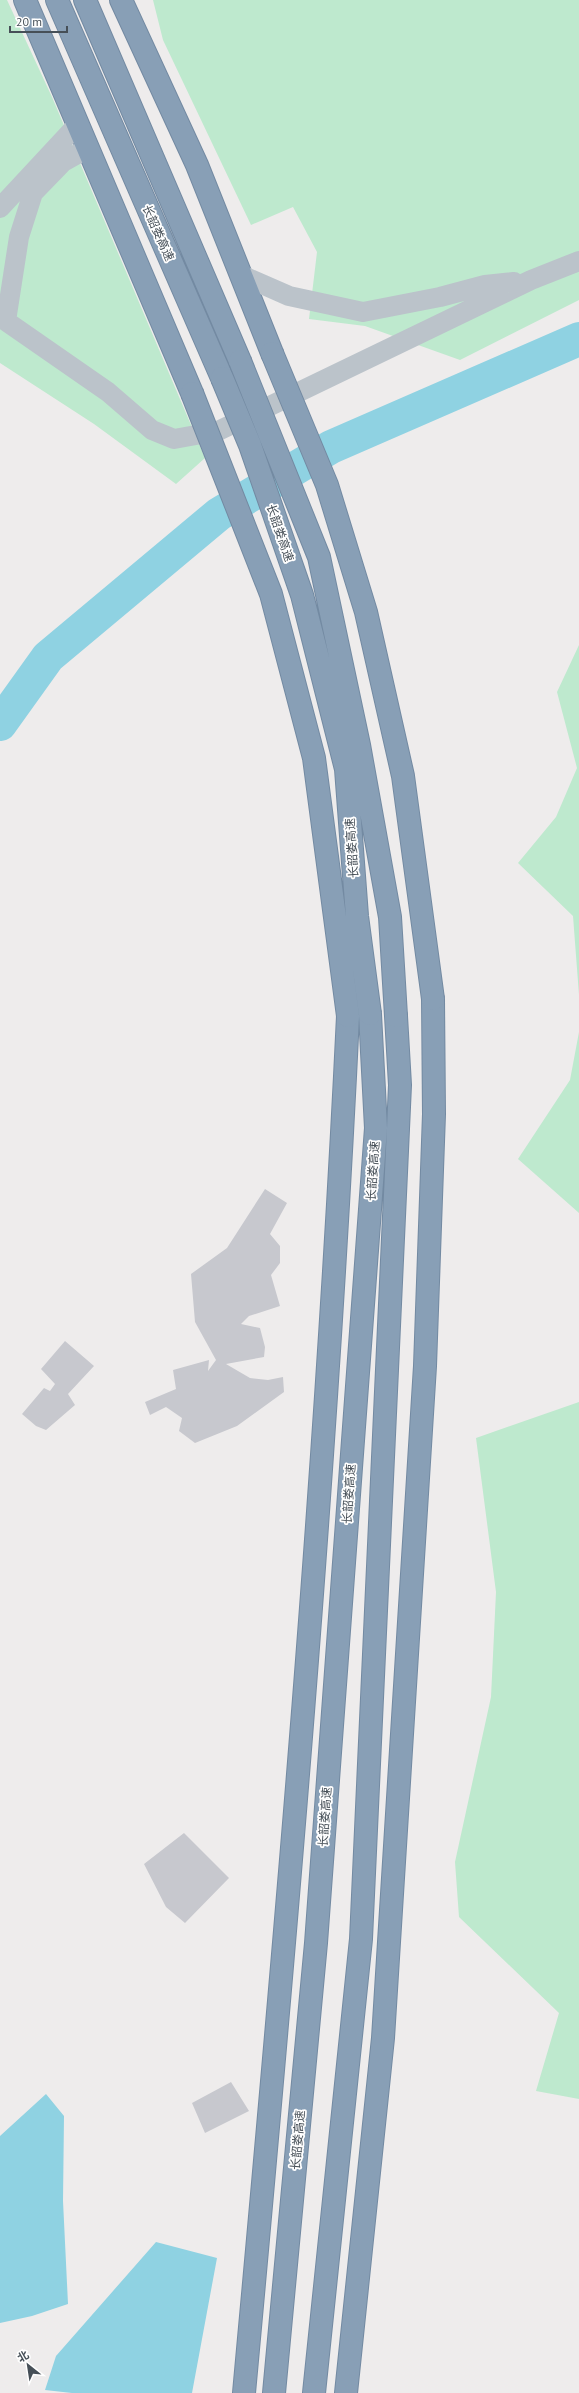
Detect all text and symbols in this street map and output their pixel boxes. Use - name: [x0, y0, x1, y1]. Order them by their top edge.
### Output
- scale bar: [10, 8, 67, 34]
- text: 20 m: [16, 14, 42, 29]
- street label: 长韶娄高速: [139, 202, 178, 263]
- street label: 长韶娄高速: [264, 502, 297, 564]
- street label: 长韶娄高速: [342, 818, 361, 878]
- street label: 长韶娄高速: [363, 1141, 382, 1201]
- street label: 长韶娄高速: [339, 1464, 358, 1524]
- street label: 长韶娄高速: [315, 1787, 334, 1847]
- street label: 长韶娄高速: [287, 2109, 308, 2171]
- north arrow: [8, 2345, 48, 2385]
- text: 北: [15, 2348, 31, 2365]

